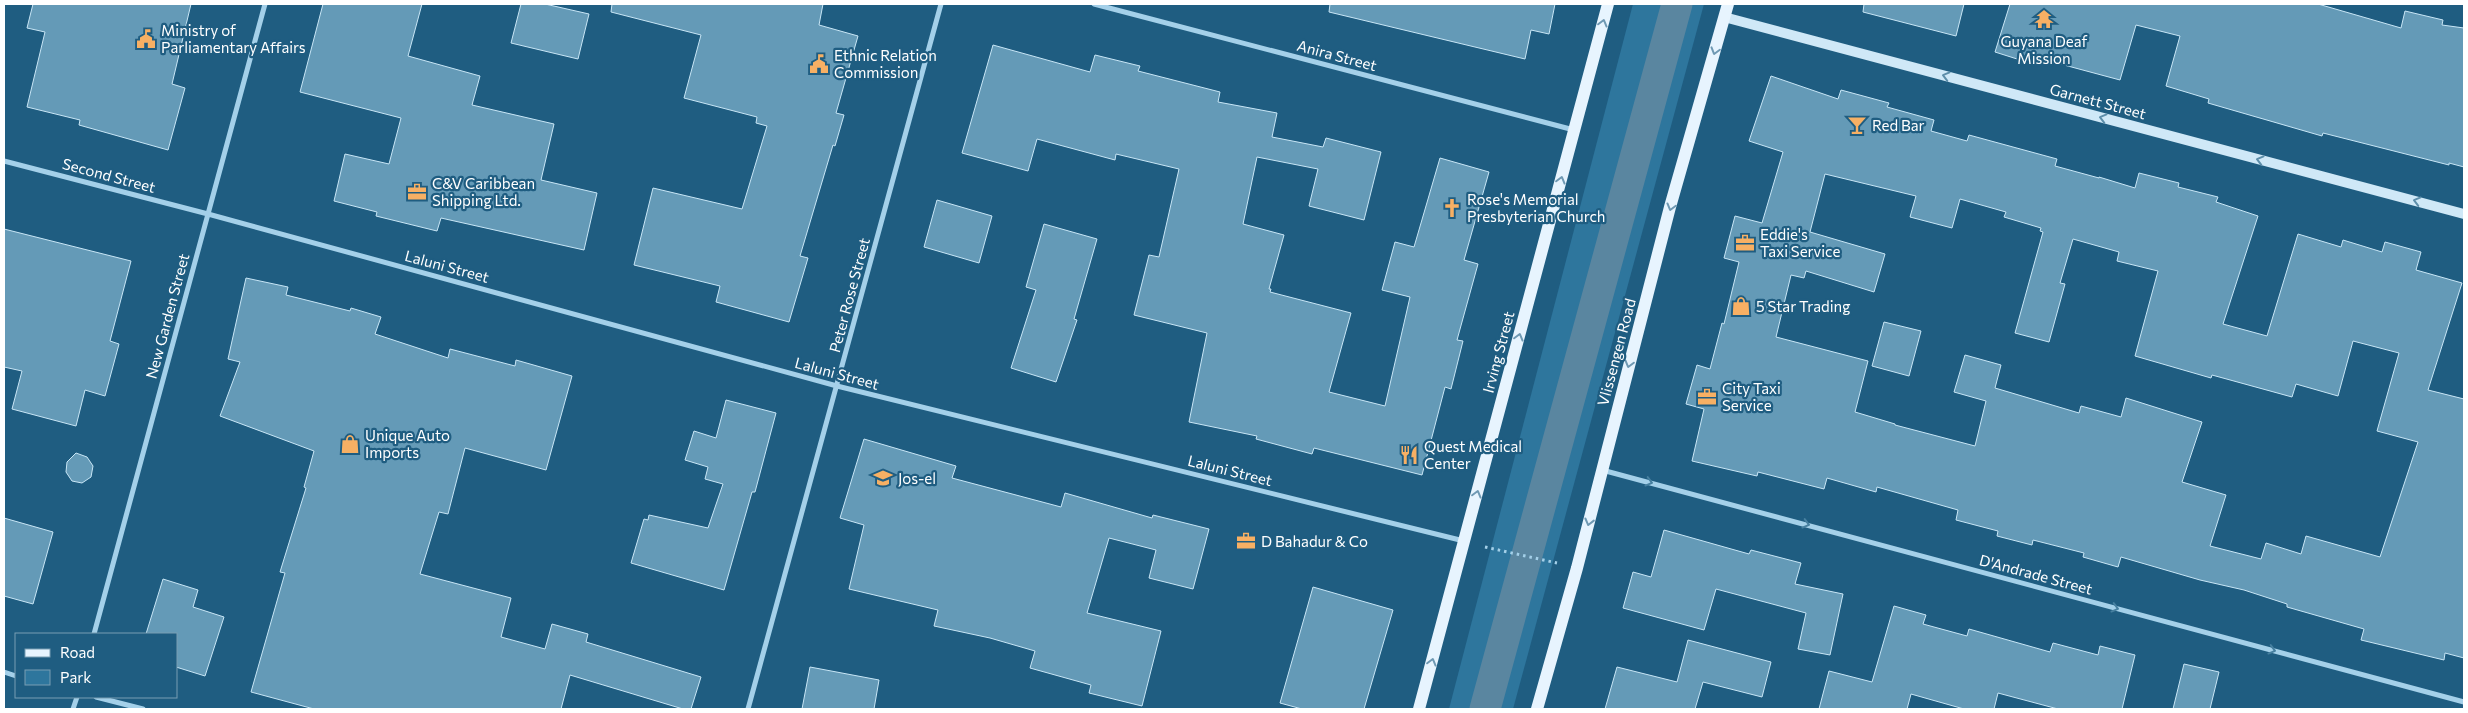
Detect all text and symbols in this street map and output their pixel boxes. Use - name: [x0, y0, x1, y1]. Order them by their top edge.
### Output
- temple icon: Guyana Deaf Mission: [2033, 8, 2055, 30]
- one-way arrow: [1597, 19, 1608, 28]
- place label: Ministry of Parliamentary Affairs: [161, 21, 306, 56]
- public building icon: Ministry of Parliamentary Affairs: [135, 28, 157, 50]
- place label: Guyana Deaf Mission: [2001, 32, 2088, 67]
- street label: Anira Street: [1295, 36, 1379, 74]
- place label: Ethnic Relation Commission: [834, 46, 937, 81]
- one-way arrow: [1710, 46, 1720, 54]
- public building icon: Ethnic Relation Commission: [808, 53, 830, 75]
- one-way arrow: [1942, 71, 1950, 82]
- street label: Garnett Street: [2048, 80, 2148, 122]
- one-way arrow: [2099, 113, 2108, 124]
- bar icon: Red Bar: [1846, 114, 1868, 136]
- place label: Red Bar: [1872, 116, 1925, 134]
- street label: Second Street: [60, 154, 158, 196]
- one-way arrow: [2257, 155, 2265, 165]
- place label: C&V Caribbean Shipping Ltd.: [432, 174, 535, 209]
- one-way arrow: [1555, 176, 1566, 185]
- office icon: C&V Caribbean Shipping Ltd.: [406, 181, 428, 203]
- place label: Rose's Memorial Presbyterian Church: [1467, 190, 1605, 225]
- church icon: Rose's Memorial Presbyterian Church: [1441, 197, 1463, 219]
- one-way arrow: [2414, 197, 2422, 207]
- one-way arrow: [1666, 203, 1676, 211]
- place label: Eddie's Taxi Service: [1760, 225, 1841, 260]
- office icon: Eddie's Taxi Service: [1734, 232, 1756, 254]
- street label: Peter Rose Street: [825, 236, 873, 354]
- street label: Laluni Street: [403, 246, 491, 286]
- street label: New Garden Street: [142, 251, 192, 381]
- shop icon: 5 Star Trading: [1730, 295, 1752, 317]
- street label: Vlissengen Road: [1593, 296, 1639, 408]
- place label: 5 Star Trading: [1756, 297, 1850, 315]
- street label: Irving Street: [1478, 309, 1518, 395]
- one-way arrow: [1513, 333, 1524, 342]
- street label: Laluni Street: [793, 353, 881, 393]
- one-way arrow: [1625, 360, 1635, 368]
- place label: City Taxi Service: [1722, 379, 1781, 414]
- office icon: City Taxi Service: [1696, 386, 1718, 408]
- place label: Unique Auto Imports: [365, 426, 450, 461]
- shop icon: Unique Auto Imports: [339, 433, 361, 455]
- place label: Quest Medical Center: [1424, 437, 1522, 472]
- restaurant icon: Quest Medical Center: [1398, 444, 1420, 466]
- street label: Laluni Street: [1186, 451, 1274, 489]
- school or university icon: Jos-el: [872, 467, 894, 489]
- place label: Jos-el: [898, 469, 936, 487]
- one-way arrow: [1644, 476, 1653, 487]
- one-way arrow: [1471, 490, 1482, 498]
- one-way arrow: [1584, 517, 1594, 525]
- one-way arrow: [1801, 519, 1809, 529]
- office icon: D Bahadur & Co: [1235, 530, 1257, 552]
- place label: D Bahadur & Co: [1261, 532, 1368, 550]
- street label: D'Andrade Street: [1977, 550, 2095, 598]
- one-way arrow: [2110, 602, 2119, 613]
- legend: [15, 633, 178, 698]
- text: Road: [60, 643, 95, 661]
- one-way arrow: [2267, 644, 2276, 655]
- one-way arrow: [1426, 658, 1437, 667]
- text: Park: [60, 668, 91, 686]

